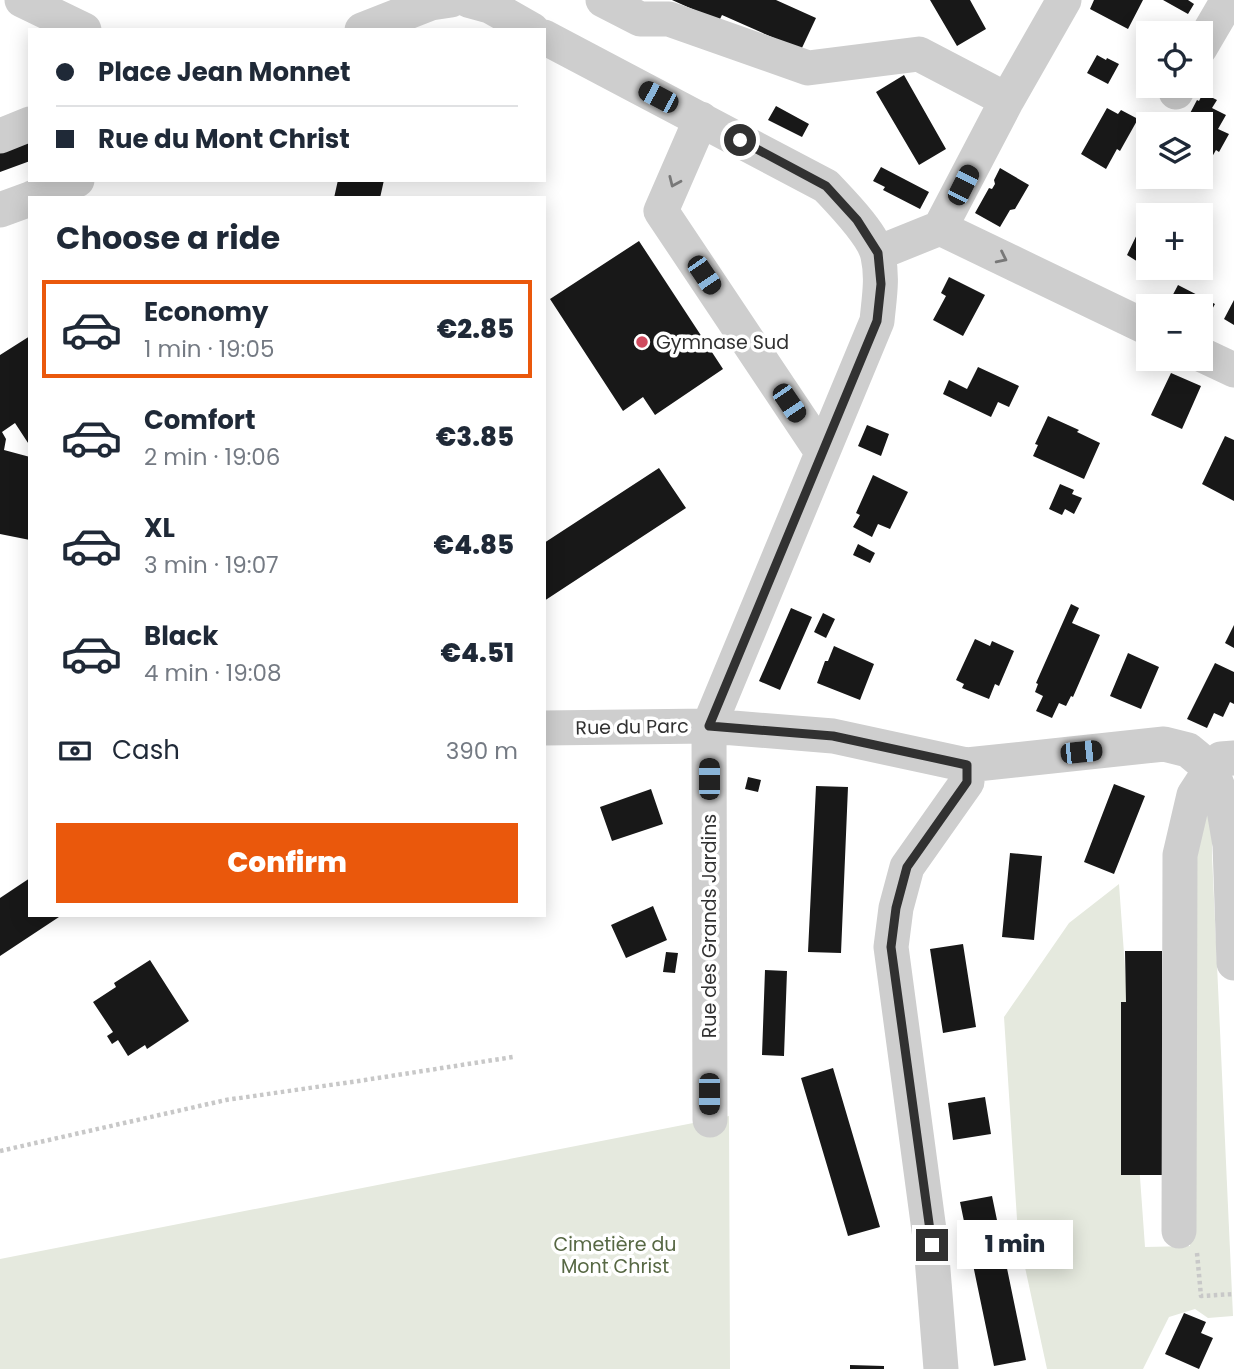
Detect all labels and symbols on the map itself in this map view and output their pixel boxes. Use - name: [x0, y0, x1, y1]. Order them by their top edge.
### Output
- car: [635, 78, 682, 116]
- route start: [724, 124, 756, 156]
- car: [945, 162, 982, 208]
- one-way arrow: [668, 175, 682, 187]
- one-way arrow: [995, 249, 1007, 263]
- car: [684, 252, 725, 298]
- place label: Gymnase Sud: [656, 329, 789, 356]
- marker: Gymnase Sud: [634, 334, 650, 350]
- car: [769, 380, 810, 426]
- street label: Rue du Parc: [575, 713, 689, 741]
- car: [1060, 739, 1103, 765]
- car: [699, 758, 720, 800]
- street label: Rue des Grands Jardins: [696, 814, 723, 1038]
- car: [699, 1073, 720, 1115]
- callout: 1 min: [956, 1220, 1072, 1270]
- route end: [916, 1229, 948, 1261]
- park label: Cimetière du Mont Christ: [553, 1231, 677, 1280]

